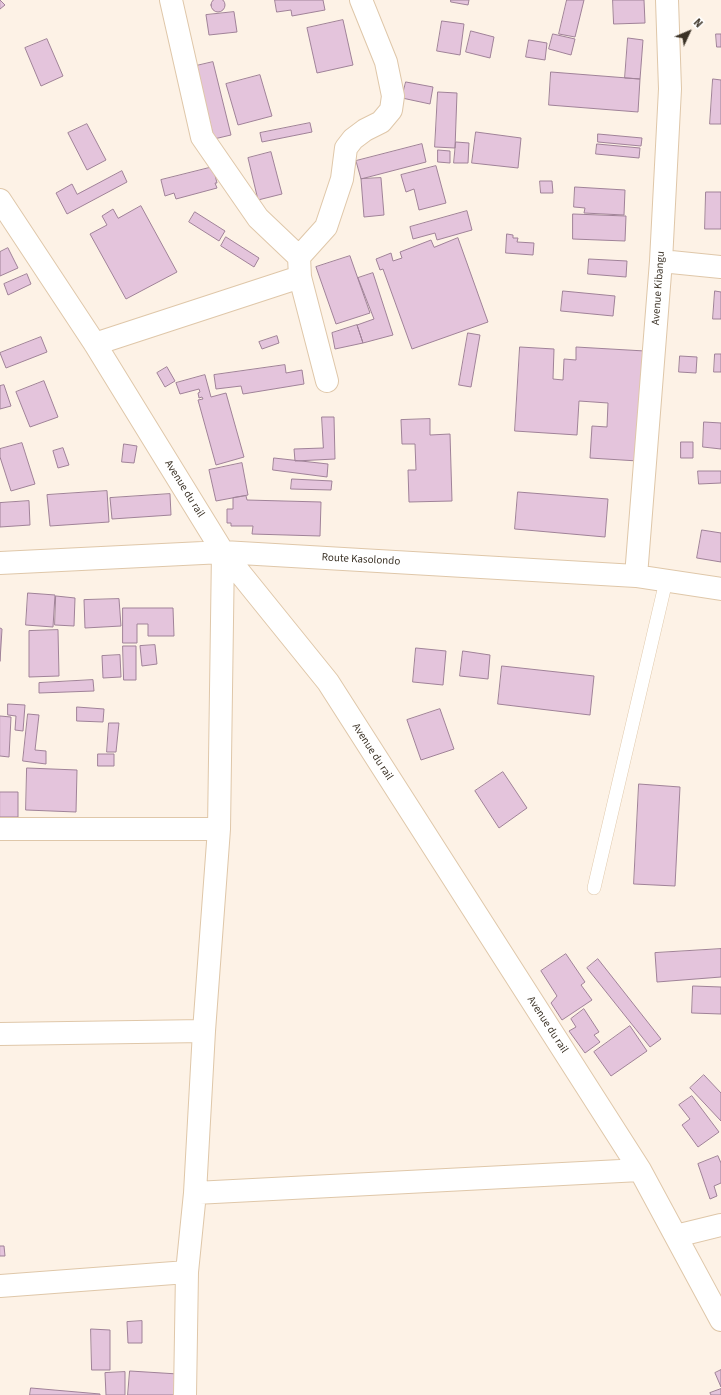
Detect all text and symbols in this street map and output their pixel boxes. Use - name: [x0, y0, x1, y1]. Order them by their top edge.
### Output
- north arrow: [669, 12, 709, 52]
- text: N: [690, 15, 706, 31]
- street label: Avenue Kibangu: [650, 251, 668, 325]
- street label: Avenue du rail: [161, 458, 207, 520]
- street label: Route Kasolondo: [321, 551, 401, 569]
- street label: Avenue du rail: [349, 721, 395, 783]
- street label: Avenue du rail: [524, 994, 570, 1056]

